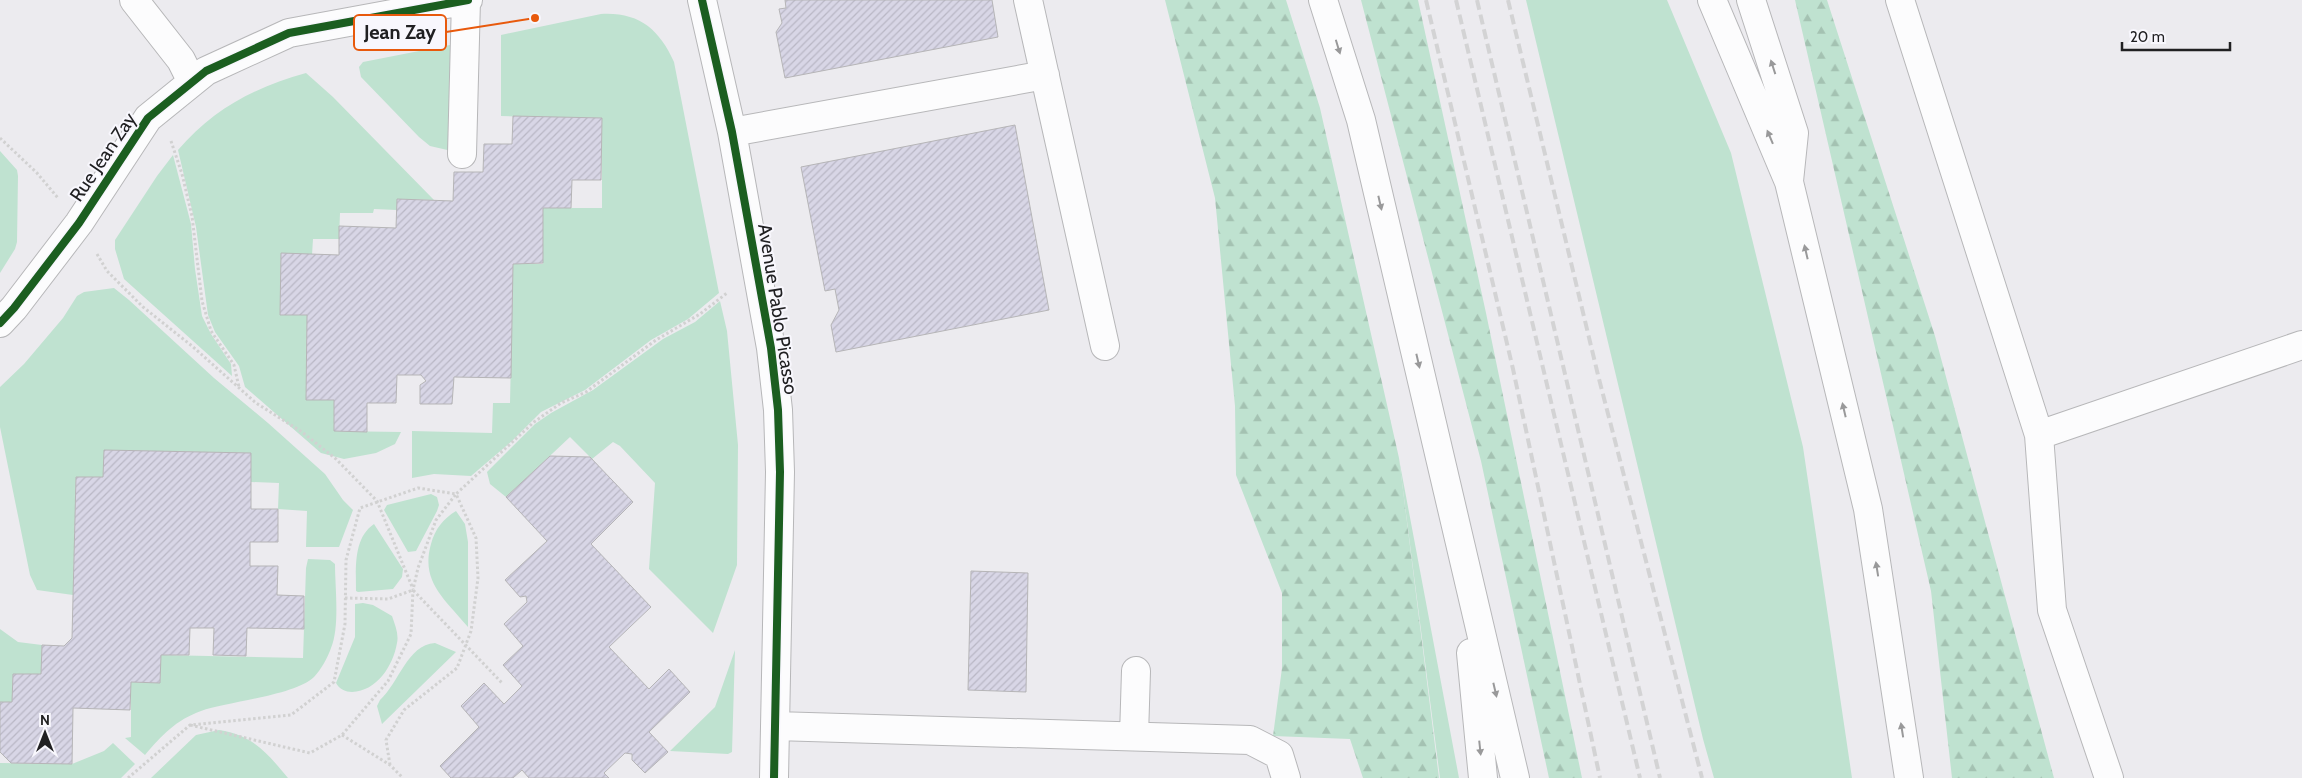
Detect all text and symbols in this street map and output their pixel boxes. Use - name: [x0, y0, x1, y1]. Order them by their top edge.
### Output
- callout: Jean Zay: [354, 15, 446, 50]
- text: Jean Zay: [363, 20, 436, 44]
- scale bar: [2122, 20, 2230, 52]
- text: 20 m: [2130, 28, 2165, 46]
- one-way arrow: [1334, 39, 1342, 54]
- one-way arrow: [1769, 59, 1777, 74]
- street label: Rue Jean Zay: [65, 108, 141, 206]
- one-way arrow: [1766, 130, 1774, 144]
- one-way arrow: [1376, 196, 1384, 211]
- street label: Avenue Pablo Picasso: [753, 222, 803, 396]
- one-way arrow: [1802, 245, 1810, 260]
- one-way arrow: [1414, 354, 1422, 369]
- one-way arrow: [1840, 403, 1848, 418]
- one-way arrow: [1873, 561, 1881, 577]
- one-way arrow: [1491, 683, 1499, 699]
- north arrow: [20, 708, 70, 758]
- text: N: [40, 711, 50, 729]
- one-way arrow: [1898, 721, 1906, 737]
- one-way arrow: [1476, 740, 1484, 756]

